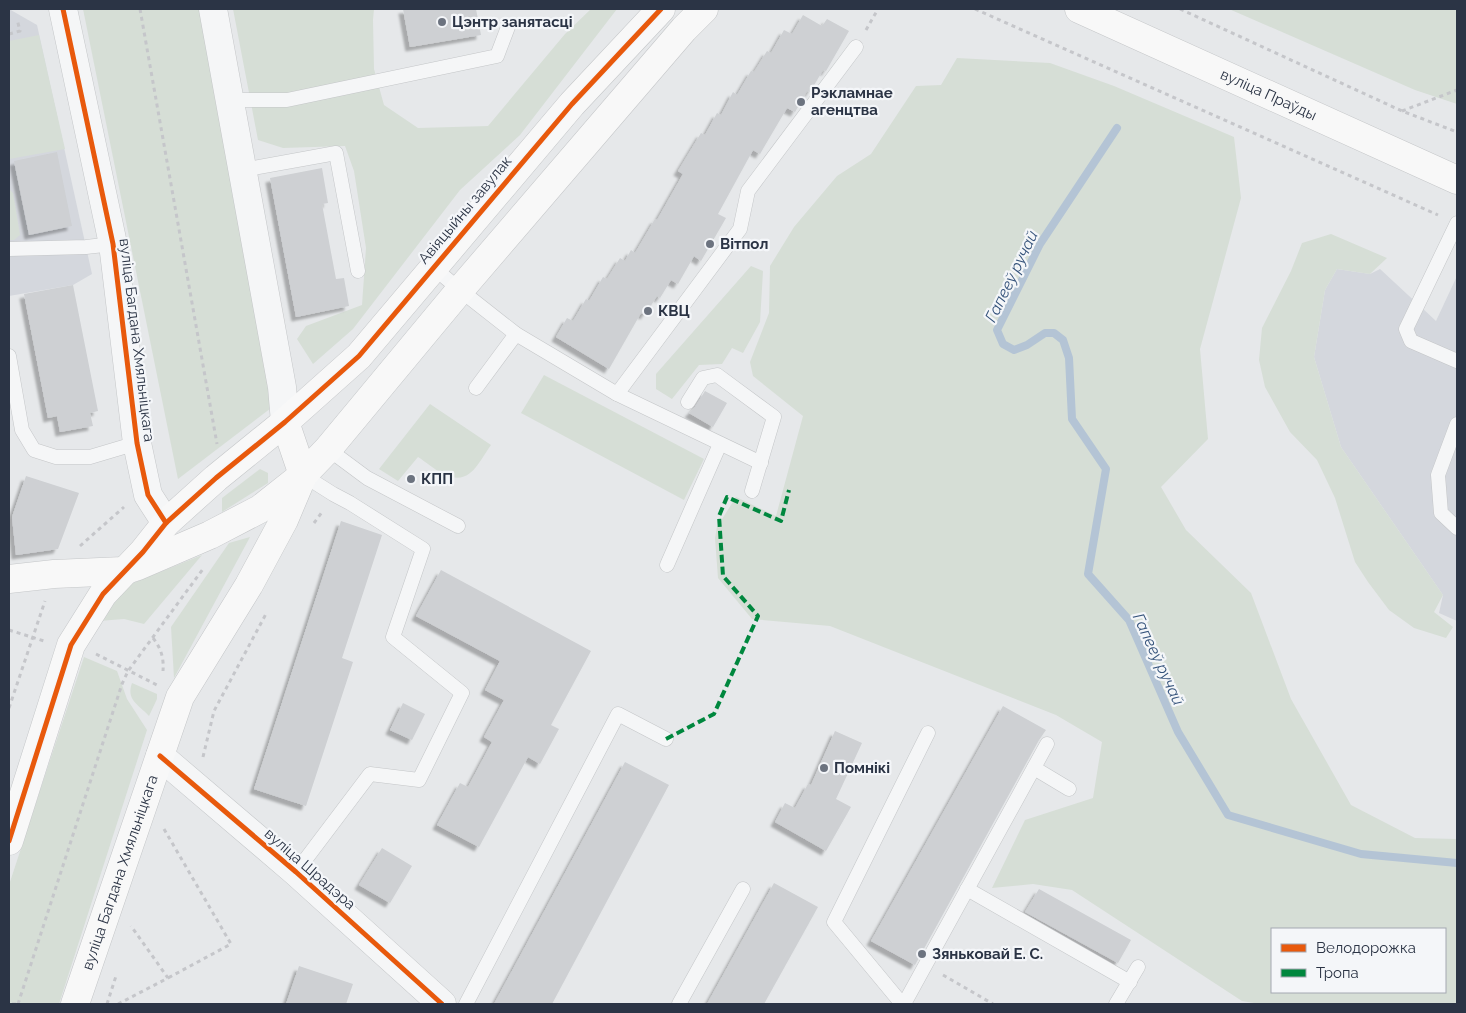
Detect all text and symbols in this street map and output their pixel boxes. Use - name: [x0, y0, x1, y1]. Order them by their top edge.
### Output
- place label: Цэнтр занятасці: [452, 13, 573, 31]
- marker: Цэнтр занятасці: [436, 16, 448, 28]
- street label: вуліца Праўды: [1218, 65, 1319, 124]
- place label: Рэкламнае агенцтва: [811, 84, 893, 119]
- marker: Рэкламнае агенцтва: [795, 96, 807, 108]
- street label: Авіяцыйны завулак: [415, 152, 516, 268]
- water label: Гапееў ручай: [981, 227, 1042, 325]
- place label: Вітпол: [720, 235, 768, 253]
- street label: вуліца Багдана Хмяльніцкага: [116, 237, 158, 443]
- marker: Вітпол: [704, 238, 716, 250]
- place label: КВЦ: [658, 302, 690, 320]
- marker: КВЦ: [642, 305, 654, 317]
- place label: КПП: [421, 470, 453, 488]
- marker: КПП: [405, 473, 417, 485]
- water label: Гапееў ручай: [1129, 610, 1188, 708]
- place label: Помнікі: [834, 759, 890, 777]
- marker: Помнікі: [818, 762, 830, 774]
- street label: вуліца Багдана Хмяльніцкага: [78, 773, 162, 972]
- street label: вуліца Шрадэра: [261, 825, 359, 913]
- legend: [1271, 928, 1446, 993]
- text: Велодорожка: [1316, 939, 1416, 957]
- place label: Зяньковай Е. С.: [932, 945, 1043, 963]
- marker: Зяньковай Е. С.: [916, 948, 928, 960]
- text: Тропа: [1316, 964, 1359, 982]

